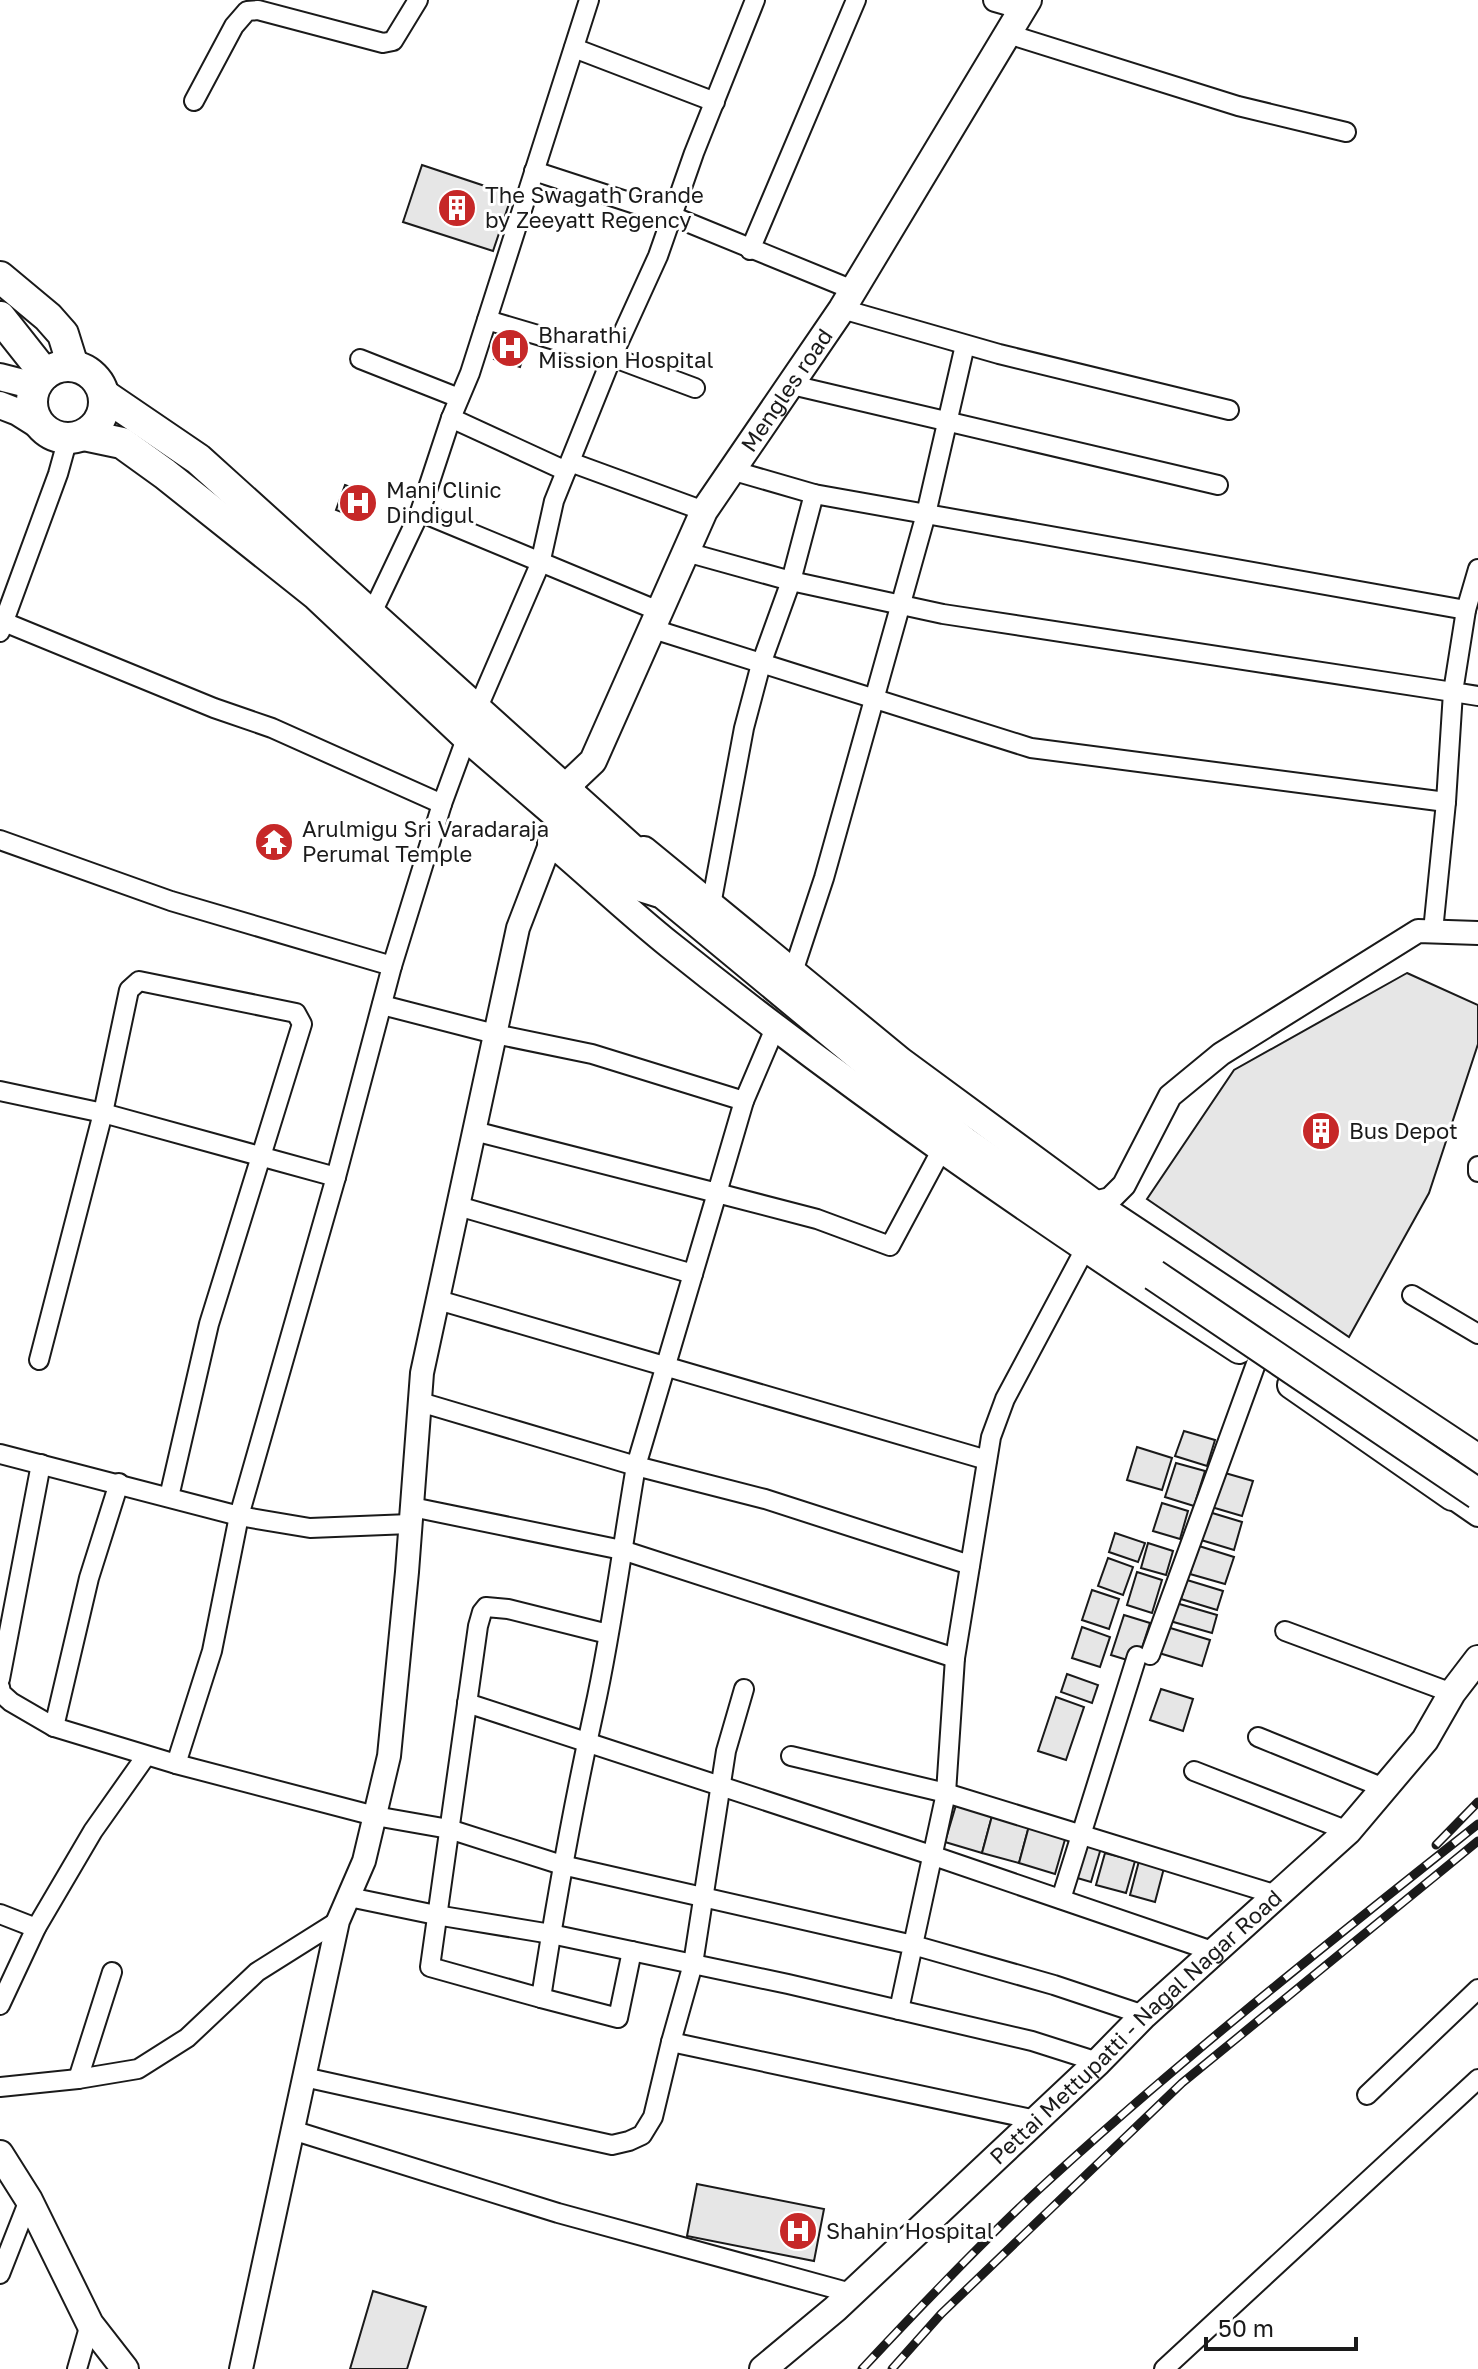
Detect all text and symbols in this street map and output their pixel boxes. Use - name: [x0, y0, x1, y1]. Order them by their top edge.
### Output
- place label: The Swagath Grande by Zeeyatt Regency: [485, 181, 704, 233]
- building icon: The Swagath Grande by Zeeyatt Regency: [436, 187, 478, 229]
- place label: Bharathi Mission Hospital: [538, 321, 714, 373]
- street label: Mengles road: [735, 323, 838, 457]
- hospital icon: Bharathi Mission Hospital: [489, 327, 531, 369]
- place label: Mani Clinic Dindigul: [386, 476, 502, 528]
- hospital icon: Mani Clinic Dindigul: [337, 482, 379, 524]
- place label: Arulmigu Sri Varadaraja Perumal Temple: [302, 815, 549, 867]
- temple icon: Arulmigu Sri Varadaraja Perumal Temple: [253, 821, 295, 863]
- building icon: Bus Depot: [1300, 1110, 1342, 1152]
- place label: Bus Depot: [1349, 1117, 1458, 1144]
- street label: Pettai Mettupatti - Nagal Nagar Road: [984, 1884, 1287, 2170]
- hospital icon: Shahin Hospital: [777, 2210, 819, 2252]
- place label: Shahin Hospital: [826, 2217, 994, 2244]
- scale bar: [1206, 2301, 1356, 2351]
- text: 50 m: [1218, 2313, 1274, 2342]

